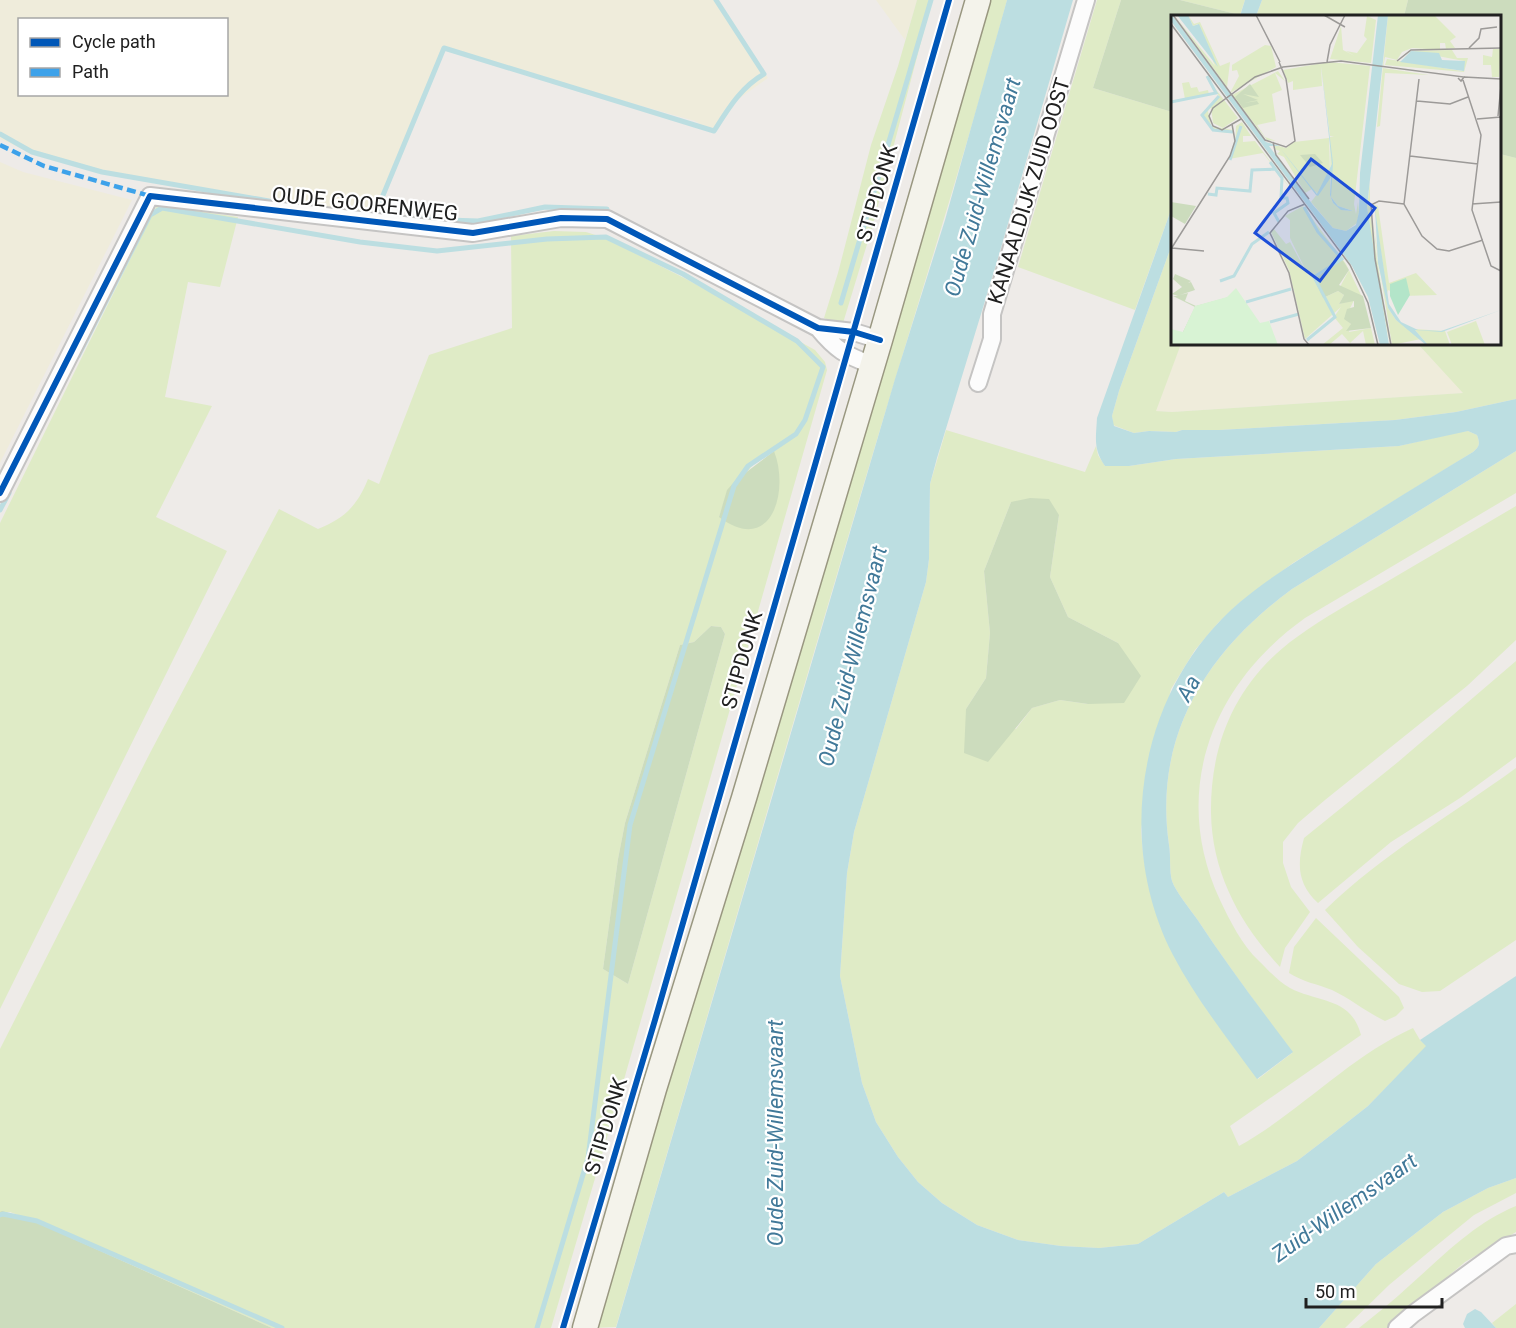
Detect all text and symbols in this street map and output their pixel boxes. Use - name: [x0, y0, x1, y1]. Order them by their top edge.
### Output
- inset map: [1171, 15, 1501, 345]
- legend: [18, 18, 228, 96]
- text: Cycle path: [72, 31, 156, 52]
- text: Path: [72, 61, 109, 82]
- water label: Oude Zuid-Willemsvaart: [939, 74, 1026, 299]
- street label: KANAALDIJK ZUID OOST: [983, 75, 1075, 307]
- street label: STIPDONK: [852, 141, 903, 245]
- street label: OUDE GOORENWEG: [271, 182, 459, 226]
- water label: Oude Zuid-Willemsvaart: [813, 542, 892, 769]
- street label: STIPDONK: [717, 608, 768, 712]
- water label: Aa: [1171, 671, 1206, 706]
- water label: Oude Zuid-Willemsvaart: [763, 1019, 788, 1246]
- street label: STIPDONK: [580, 1074, 632, 1177]
- water label: Zuid-Willemsvaart: [1266, 1148, 1422, 1267]
- scale bar: [1306, 1271, 1442, 1309]
- text: 50 m: [1315, 1281, 1355, 1302]

